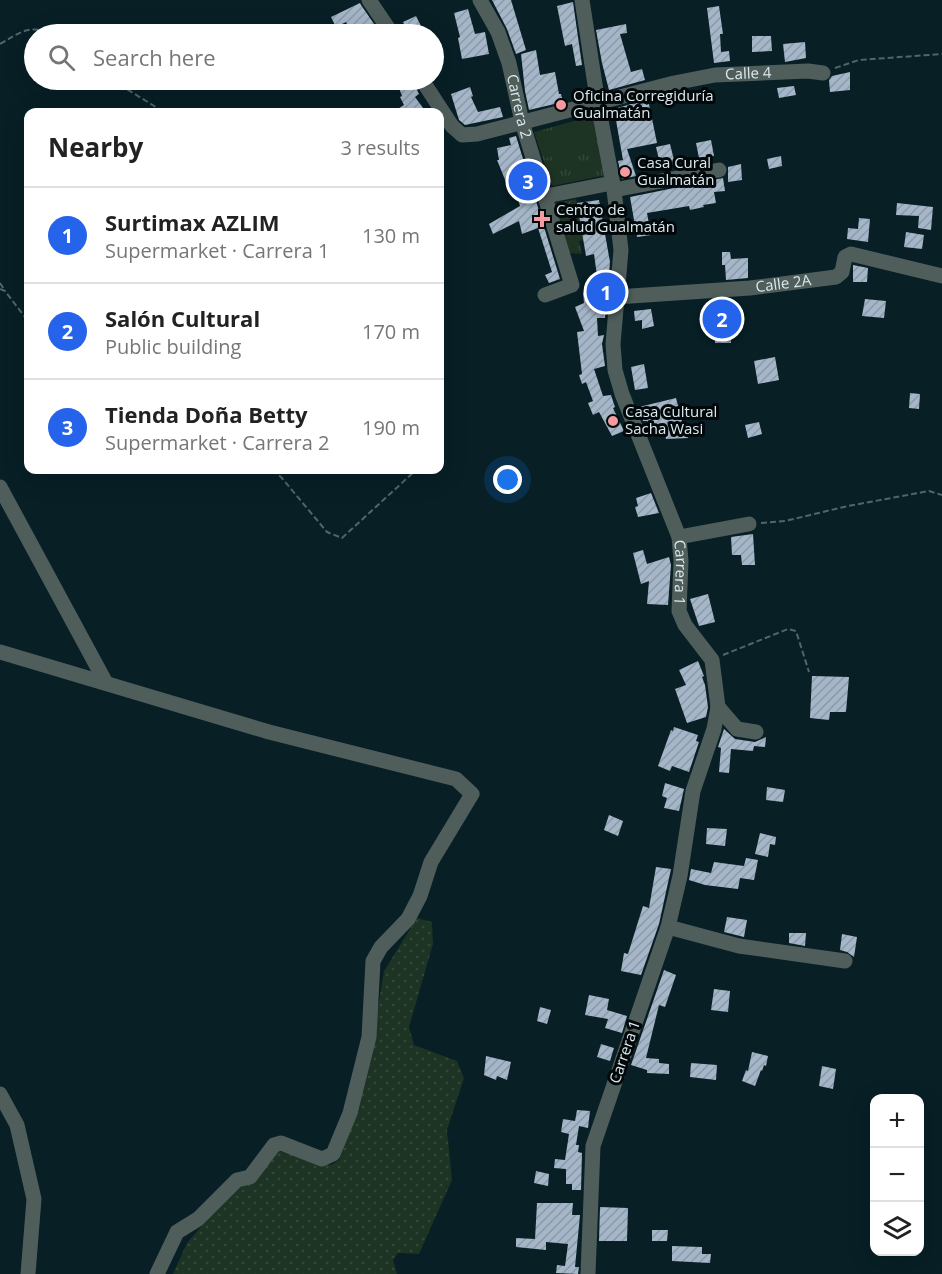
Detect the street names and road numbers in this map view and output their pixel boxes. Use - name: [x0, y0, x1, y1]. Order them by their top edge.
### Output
- street label: Calle 4: [725, 62, 772, 84]
- street label: Carrera 2: [503, 72, 537, 141]
- street label: Calle 2A: [754, 269, 813, 296]
- street label: Carrera 1: [670, 539, 692, 606]
- street label: Carrera 1: [604, 1017, 644, 1086]

